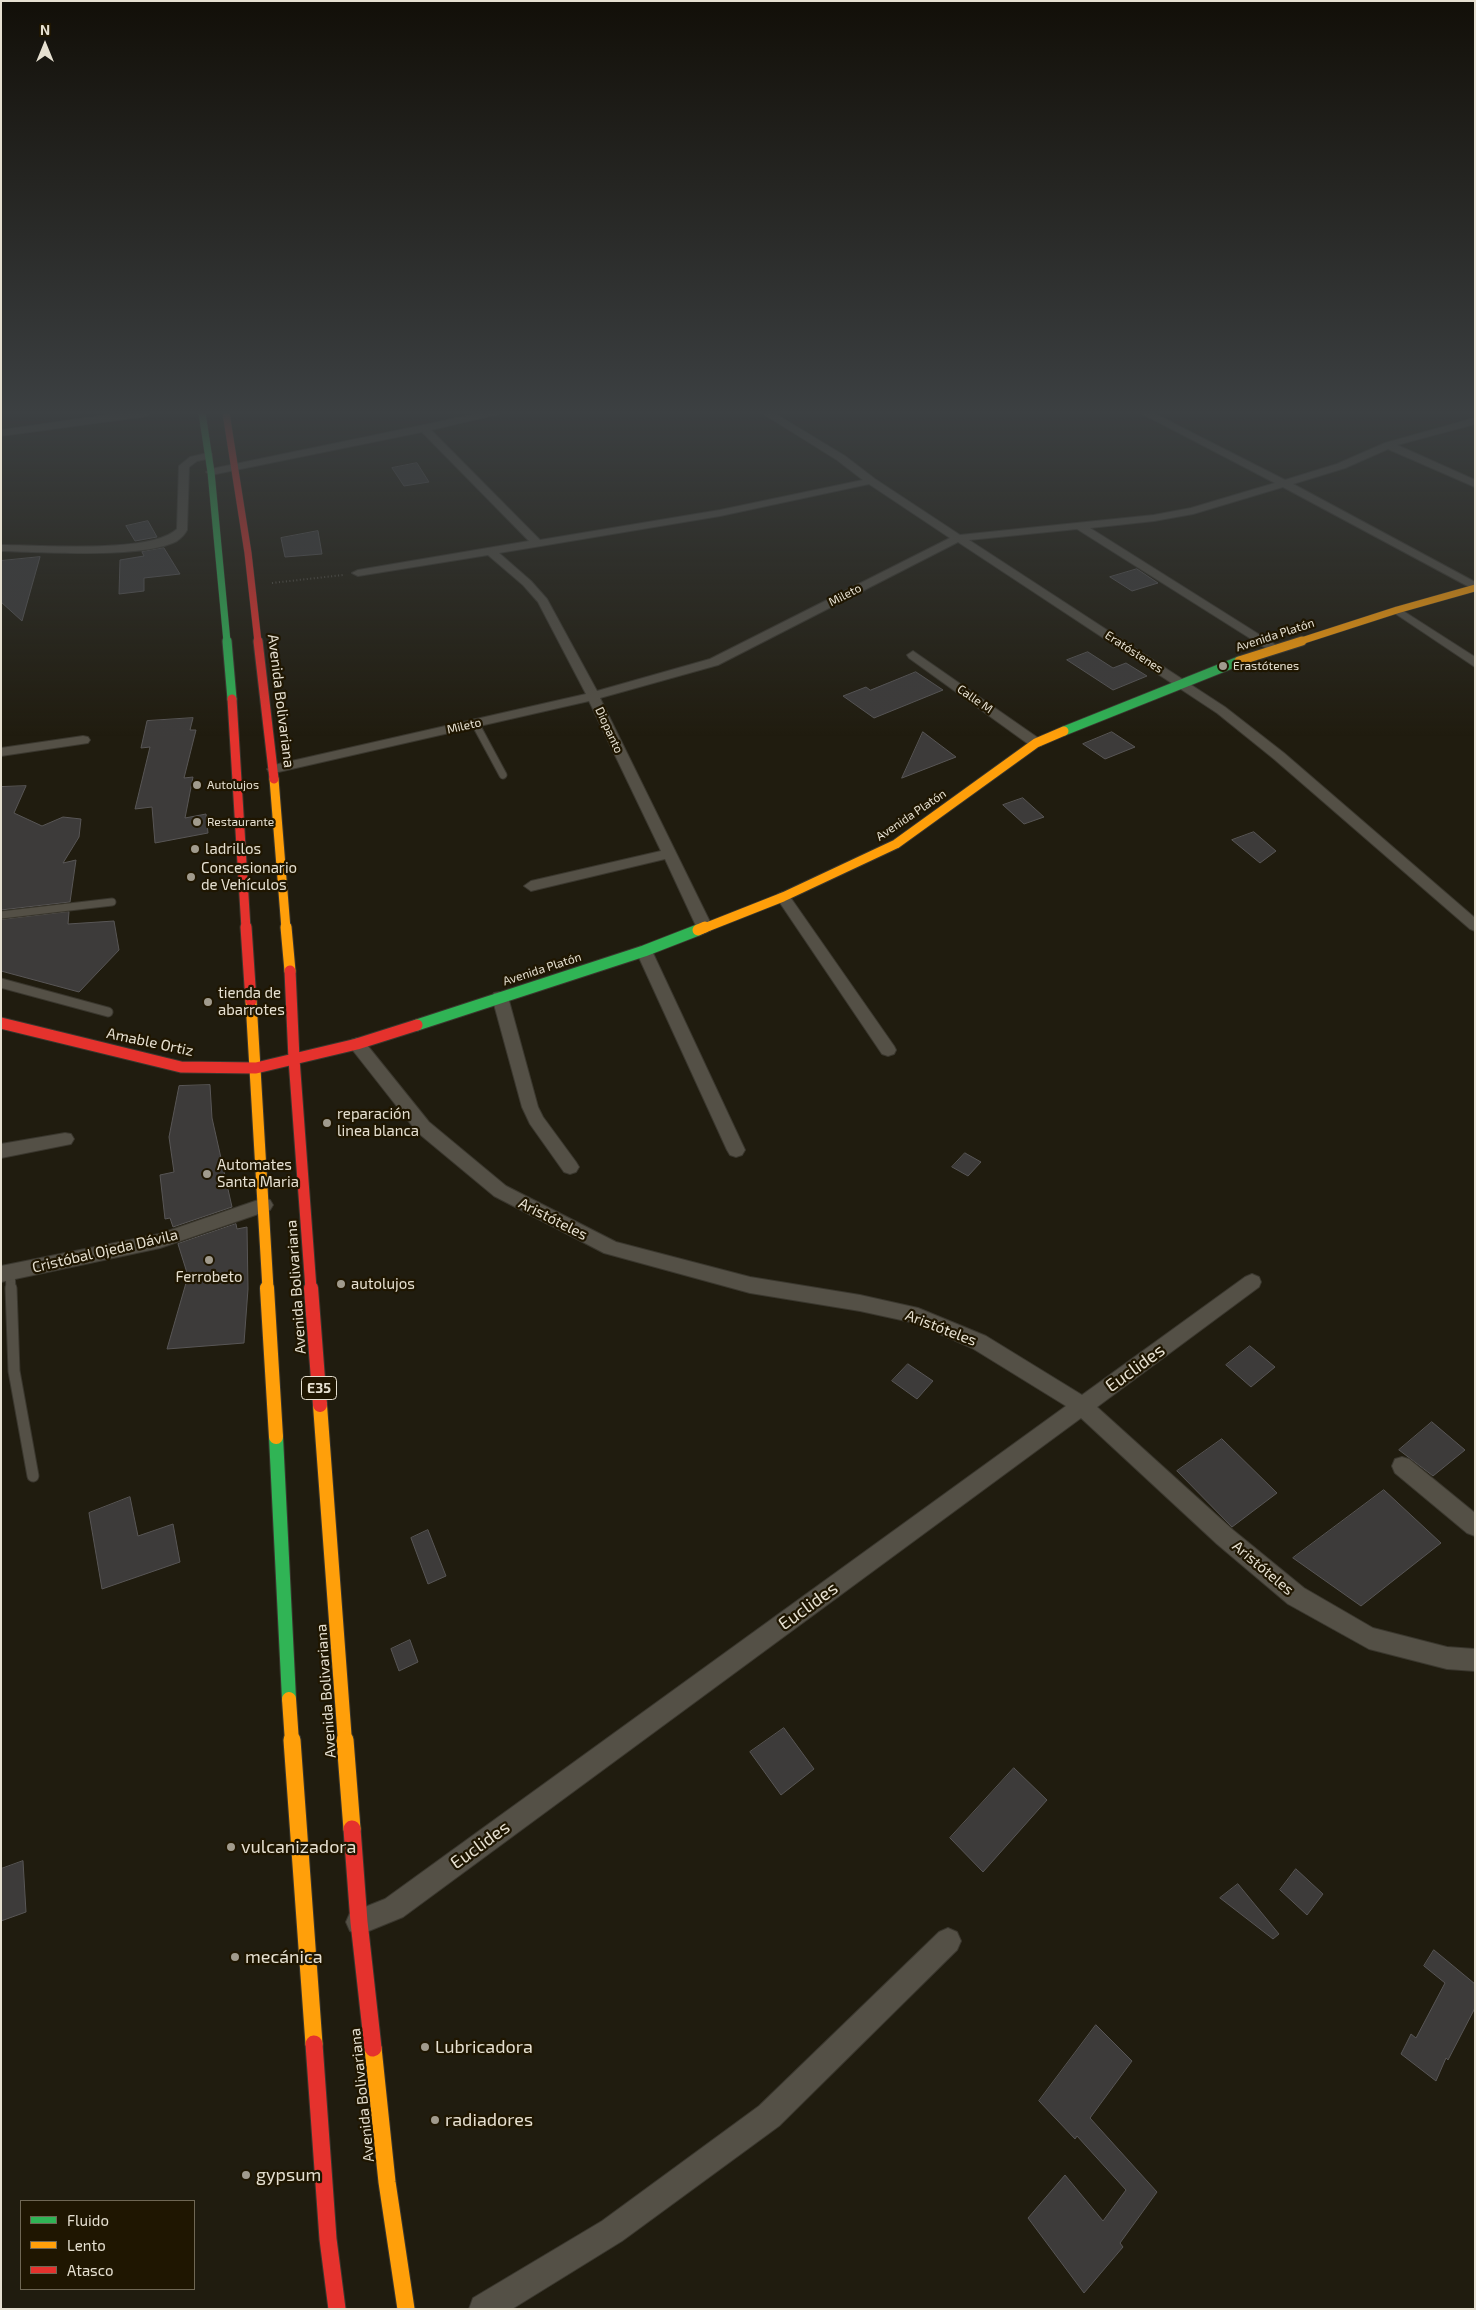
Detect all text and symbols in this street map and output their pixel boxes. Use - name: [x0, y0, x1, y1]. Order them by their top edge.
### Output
- north arrow: [20, 20, 70, 70]
- text: N: [40, 21, 50, 38]
- street label: Mileto: [826, 581, 864, 609]
- street label: Avenida Platón: [1234, 616, 1316, 654]
- street label: Eratóstenes: [1102, 628, 1166, 676]
- street label: Avenida Bolivariana: [264, 633, 298, 769]
- place label: Erastótenes: [1233, 659, 1299, 673]
- marker: Erastótenes: [1217, 660, 1229, 672]
- street label: Calle M: [954, 682, 996, 716]
- street label: Diopanto: [592, 704, 626, 756]
- street label: Mileto: [445, 715, 483, 737]
- place label: Autolujos: [207, 778, 259, 792]
- marker: Autolujos: [191, 779, 203, 791]
- street label: Avenida Platón: [873, 786, 949, 844]
- place label: Restaurante: [207, 815, 274, 829]
- marker: Restaurante: [191, 816, 203, 828]
- place label: ladrillos: [205, 840, 261, 858]
- marker: ladrillos: [189, 843, 201, 855]
- place label: Concesionario de Vehículos: [201, 859, 297, 894]
- marker: Concesionario de Vehículos: [185, 871, 197, 883]
- street label: Avenida Platón: [501, 950, 583, 988]
- place label: tienda de abarrotes: [218, 984, 285, 1019]
- marker: tienda de abarrotes: [202, 996, 214, 1008]
- street label: Amable Ortiz: [105, 1024, 195, 1060]
- place label: reparación linea blanca: [337, 1105, 419, 1140]
- marker: reparación linea blanca: [321, 1117, 333, 1129]
- place label: Automates Santa Maria: [217, 1156, 299, 1191]
- marker: Automates Santa Maria: [201, 1168, 213, 1180]
- street label: Aristóteles: [516, 1194, 590, 1244]
- street label: Avenida Bolivariana: [282, 1219, 310, 1355]
- street label: Cristóbal Ojeda Dávila: [30, 1225, 180, 1277]
- marker: Ferrobeto: [203, 1254, 215, 1266]
- place label: Ferrobeto: [175, 1268, 243, 1286]
- place label: autolujos: [351, 1275, 415, 1293]
- marker: autolujos: [335, 1278, 347, 1290]
- street label: Aristóteles: [903, 1306, 979, 1350]
- street label: Euclides: [1101, 1339, 1169, 1397]
- road number: E35: [302, 1376, 336, 1400]
- street label: Aristóteles: [1229, 1537, 1297, 1599]
- street label: Euclides: [774, 1577, 842, 1635]
- street label: Avenida Bolivariana: [312, 1623, 340, 1759]
- street label: Euclides: [446, 1816, 514, 1874]
- place label: vulcanizadora: [241, 1836, 356, 1858]
- marker: vulcanizadora: [225, 1841, 237, 1853]
- place label: mecánica: [245, 1946, 323, 1968]
- marker: mecánica: [229, 1951, 241, 1963]
- street label: Avenida Bolivariana: [346, 2027, 378, 2163]
- place label: Lubricadora: [435, 2036, 533, 2058]
- marker: Lubricadora: [419, 2041, 431, 2053]
- place label: radiadores: [445, 2109, 533, 2131]
- marker: radiadores: [429, 2114, 441, 2126]
- place label: gypsum: [256, 2164, 321, 2186]
- marker: gypsum: [240, 2169, 252, 2181]
- legend: [20, 2200, 195, 2290]
- text: Fluido: [67, 2211, 109, 2229]
- text: Lento: [67, 2236, 106, 2254]
- text: Atasco: [67, 2261, 113, 2279]

